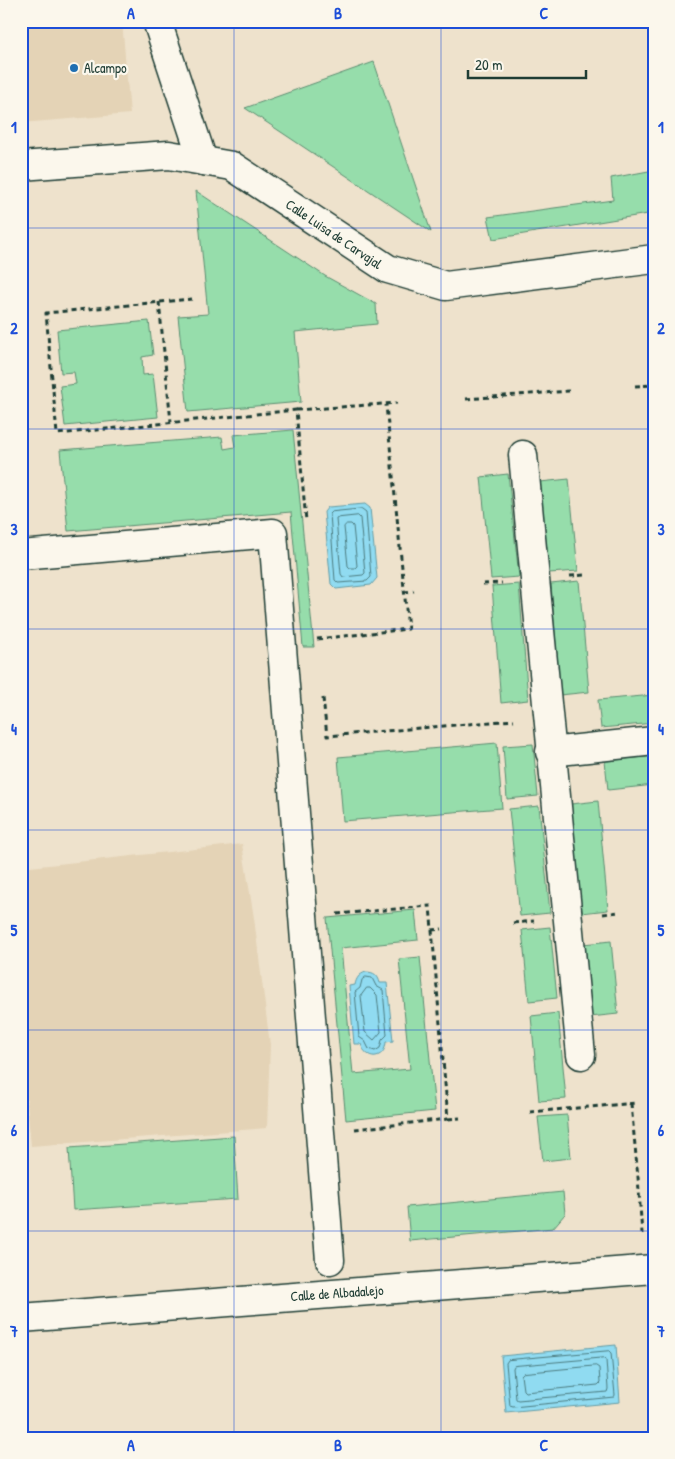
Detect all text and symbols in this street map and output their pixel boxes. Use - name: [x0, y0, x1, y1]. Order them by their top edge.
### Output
- text: A: [127, 2, 135, 24]
- text: B: [334, 2, 342, 24]
- text: C: [540, 2, 549, 24]
- scale bar: [468, 48, 585, 80]
- text: 20 m: [475, 54, 502, 75]
- place label: Alcampo: [84, 58, 127, 78]
- marker: Alcampo: [68, 62, 80, 74]
- text: 1: [11, 116, 17, 138]
- text: 1: [658, 116, 664, 138]
- street label: Calle Luisa de Carvajal: [282, 194, 386, 274]
- text: 2: [10, 317, 18, 339]
- text: 2: [657, 317, 665, 339]
- text: 3: [10, 518, 18, 540]
- text: 3: [657, 518, 665, 540]
- text: 4: [11, 718, 17, 740]
- text: 4: [658, 718, 664, 740]
- text: 5: [11, 919, 18, 941]
- text: 5: [658, 919, 665, 941]
- text: 6: [11, 1119, 18, 1141]
- text: 6: [658, 1119, 665, 1141]
- street label: Calle de Albadalejo: [290, 1280, 385, 1306]
- text: 7: [9, 1320, 18, 1342]
- text: 7: [656, 1320, 665, 1342]
- text: A: [127, 1434, 135, 1456]
- text: B: [334, 1434, 342, 1456]
- text: C: [540, 1434, 549, 1456]

